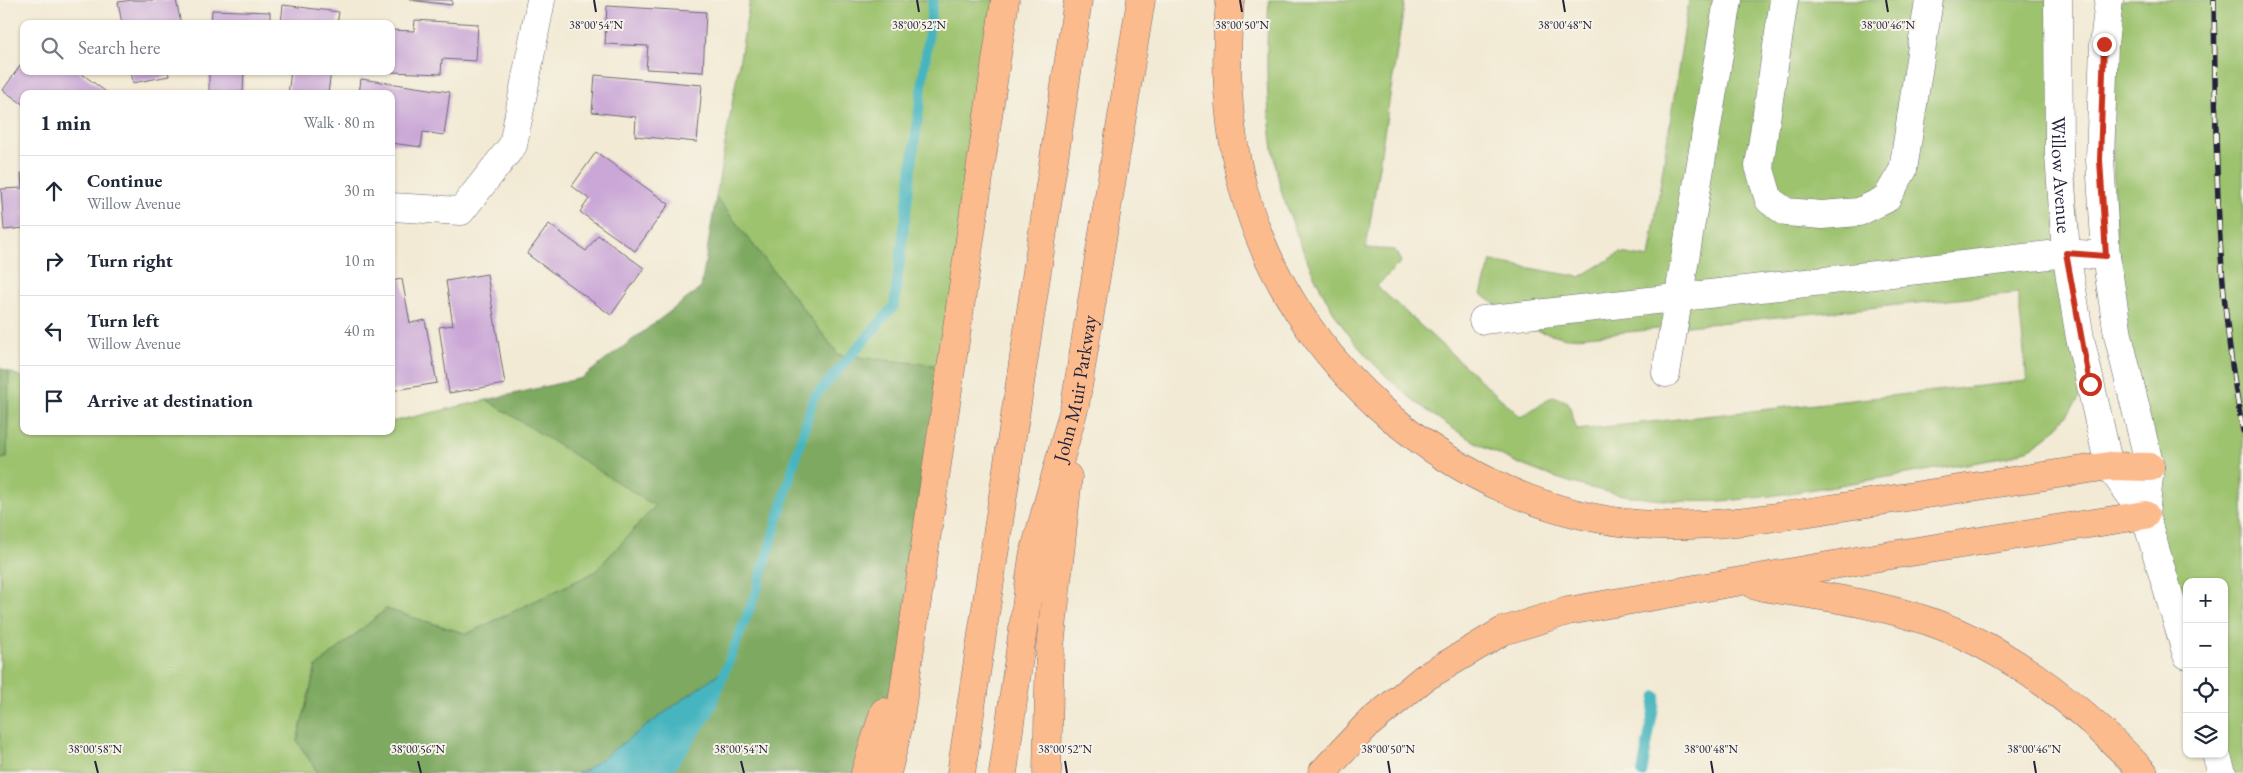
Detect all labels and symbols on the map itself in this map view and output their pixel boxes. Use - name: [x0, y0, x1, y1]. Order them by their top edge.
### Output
- text: 38°00'54"N: [569, 17, 623, 33]
- text: 38°00'52"N: [892, 17, 946, 33]
- text: 38°00'50"N: [1215, 17, 1269, 33]
- text: 38°00'48"N: [1538, 17, 1592, 33]
- text: 38°00'46"N: [1861, 17, 1915, 33]
- route end: [2093, 33, 2116, 56]
- street label: Willow Avenue: [2046, 116, 2078, 235]
- street label: John Muir Parkway: [1046, 313, 1103, 467]
- route start: [2079, 373, 2102, 396]
- text: 38°00'58"N: [68, 741, 122, 757]
- text: 38°00'56"N: [391, 741, 445, 757]
- text: 38°00'54"N: [714, 741, 768, 757]
- text: 38°00'52"N: [1038, 741, 1092, 757]
- text: 38°00'50"N: [1361, 741, 1415, 757]
- text: 38°00'48"N: [1684, 741, 1738, 757]
- text: 38°00'46"N: [2007, 741, 2061, 757]

